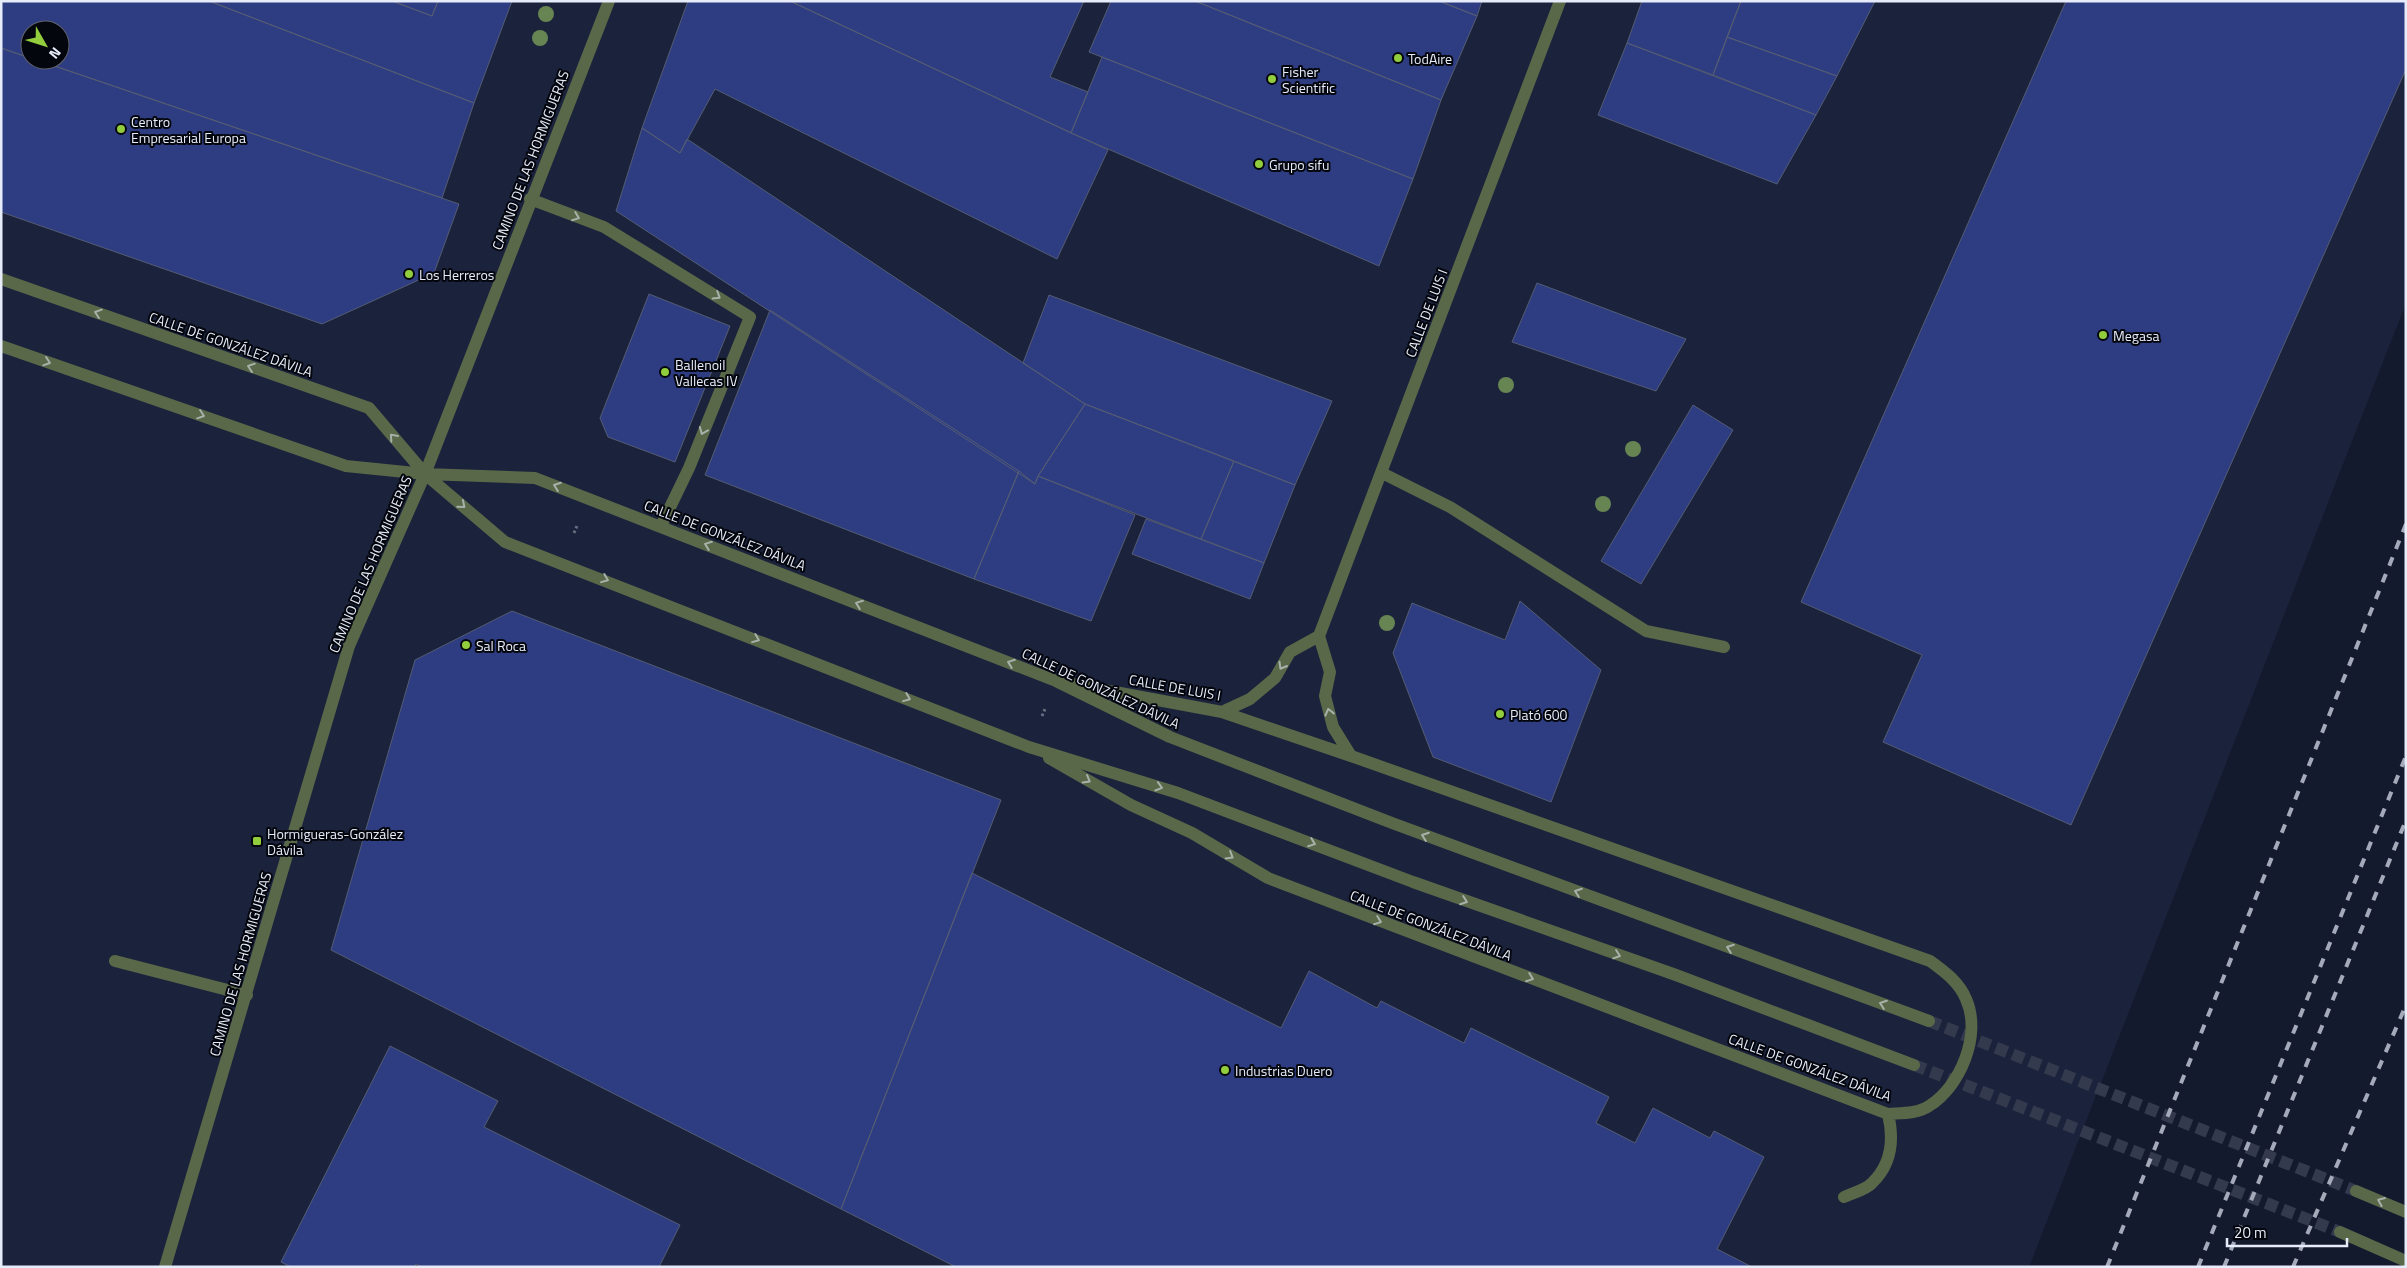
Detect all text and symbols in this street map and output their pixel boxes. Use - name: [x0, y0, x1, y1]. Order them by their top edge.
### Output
- north arrow: [20, 20, 70, 70]
- text: N: [44, 43, 67, 64]
- place label: TodAire: [1408, 48, 1452, 69]
- marker: TodAire: [1392, 52, 1404, 64]
- place label: Fisher Scientific: [1282, 61, 1335, 98]
- street label: CAMINO DE LAS HORMIGUERAS: [486, 67, 574, 253]
- marker: Fisher Scientific: [1266, 73, 1278, 85]
- place label: Centro Empresarial Europa: [131, 111, 246, 148]
- marker: Centro Empresarial Europa: [115, 123, 127, 135]
- place label: Grupo sifu: [1269, 154, 1329, 175]
- marker: Grupo sifu: [1253, 158, 1265, 170]
- one-way arrow: [571, 210, 580, 221]
- place label: Los Herreros: [419, 264, 494, 285]
- street label: CALLE DE LUIS I: [1400, 266, 1452, 360]
- marker: Los Herreros: [403, 268, 415, 280]
- one-way arrow: [711, 290, 720, 300]
- street label: CALLE DE GONZÁLEZ DÁVILA: [146, 306, 316, 382]
- one-way arrow: [94, 309, 102, 319]
- place label: Megasa: [2113, 325, 2160, 346]
- marker: Megasa: [2097, 329, 2109, 341]
- place label: Ballenoil Vallecas IV: [675, 354, 738, 391]
- one-way arrow: [43, 356, 51, 366]
- one-way arrow: [247, 363, 256, 373]
- marker: Ballenoil Vallecas IV: [659, 366, 671, 378]
- one-way arrow: [196, 409, 205, 419]
- one-way arrow: [699, 427, 709, 435]
- one-way arrow: [391, 434, 399, 443]
- street label: CAMINO DE LAS HORMIGUERAS: [323, 472, 417, 656]
- one-way arrow: [553, 482, 561, 492]
- street label: CALLE DE GONZÁLEZ DÁVILA: [641, 494, 810, 576]
- one-way arrow: [456, 500, 465, 508]
- one-way arrow: [704, 540, 713, 551]
- one-way arrow: [600, 573, 608, 583]
- one-way arrow: [856, 600, 864, 610]
- one-way arrow: [751, 633, 760, 643]
- place label: Sal Roca: [476, 635, 526, 656]
- marker: Sal Roca: [460, 639, 472, 651]
- street label: CALLE DE GONZÁLEZ DÁVILA: [1019, 642, 1184, 734]
- one-way arrow: [1007, 659, 1016, 669]
- one-way arrow: [1279, 660, 1289, 669]
- street label: CALLE DE LUIS I: [1127, 669, 1223, 705]
- one-way arrow: [902, 692, 911, 703]
- place label: Plató 600: [1510, 704, 1568, 725]
- marker: Plató 600: [1494, 708, 1506, 720]
- one-way arrow: [1325, 709, 1335, 717]
- one-way arrow: [1081, 773, 1090, 783]
- one-way arrow: [1155, 781, 1163, 791]
- place label: Hormigueras-González Dávila: [267, 823, 403, 860]
- one-way arrow: [1422, 832, 1430, 842]
- marker: Hormigueras-González Dávila: [251, 835, 263, 847]
- one-way arrow: [1307, 837, 1316, 848]
- one-way arrow: [1224, 850, 1233, 860]
- street label: CAMINO DE LAS HORMIGUERAS: [204, 869, 276, 1059]
- street label: CALLE DE GONZÁLEZ DÁVILA: [1347, 884, 1516, 966]
- one-way arrow: [1574, 888, 1583, 898]
- one-way arrow: [1459, 895, 1468, 905]
- one-way arrow: [1374, 915, 1382, 925]
- one-way arrow: [1727, 944, 1735, 954]
- one-way arrow: [1612, 949, 1621, 959]
- one-way arrow: [1526, 973, 1534, 983]
- one-way arrow: [1879, 1000, 1888, 1010]
- street label: CALLE DE GONZÁLEZ DÁVILA: [1726, 1028, 1895, 1106]
- place label: Industrias Duero: [1235, 1060, 1332, 1081]
- marker: Industrias Duero: [1219, 1064, 1231, 1076]
- one-way arrow: [2377, 1197, 2386, 1208]
- scale bar: [2227, 1216, 2347, 1248]
- text: 20 m: [2234, 1221, 2267, 1244]

